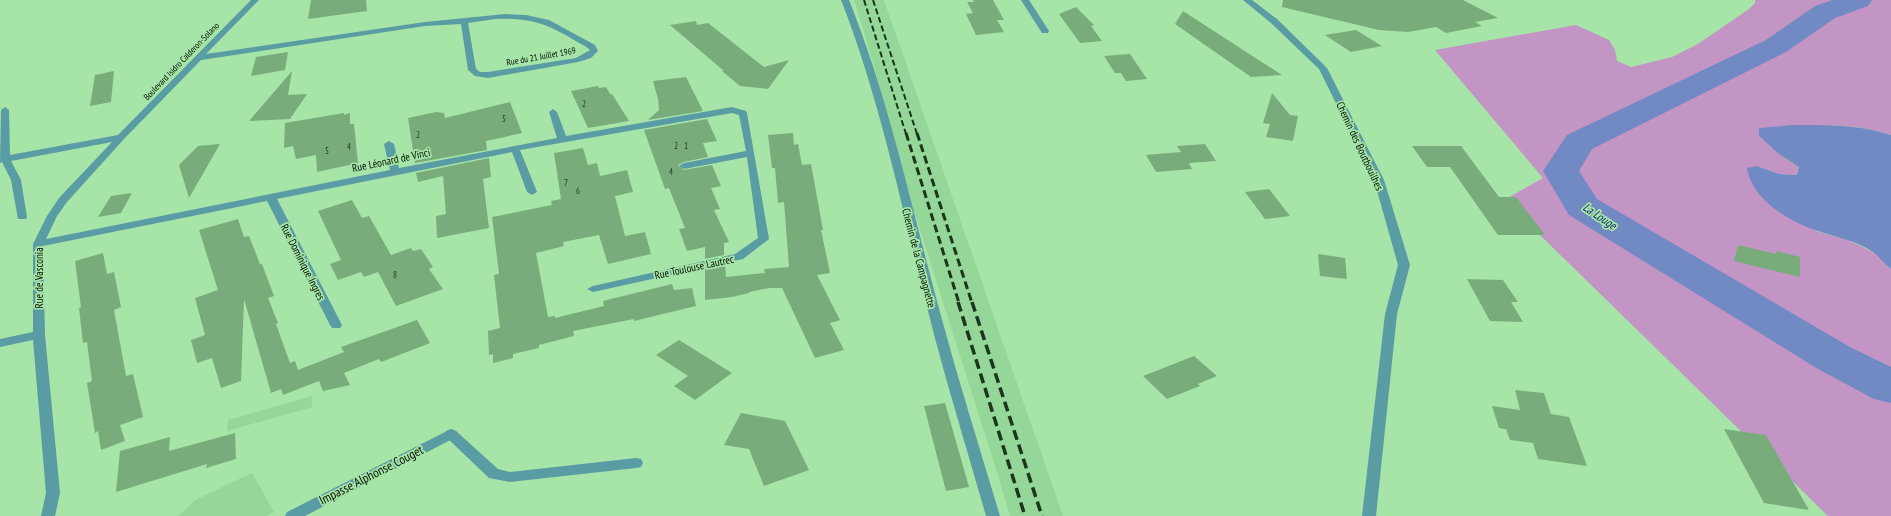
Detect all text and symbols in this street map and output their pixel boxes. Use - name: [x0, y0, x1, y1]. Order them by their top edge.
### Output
- street label: Boulevard Isidro Calderon-Solano: [141, 20, 221, 102]
- street label: Rue du 21 Juillet 1969: [506, 44, 576, 68]
- house number: 2: [582, 98, 586, 109]
- street label: Chemin des Boutbouilhes: [1333, 99, 1387, 193]
- house number: 5: [502, 113, 506, 124]
- house number: 2: [416, 129, 420, 140]
- house number: 2: [674, 140, 678, 151]
- house number: 1: [684, 140, 688, 151]
- house number: 4: [347, 141, 351, 152]
- house number: 5: [325, 145, 329, 156]
- street label: Rue Léonard de Vinci: [351, 145, 431, 175]
- house number: 4: [669, 166, 673, 177]
- house number: 7: [564, 177, 568, 188]
- house number: 6: [576, 185, 580, 196]
- water label: La Louge: [1580, 199, 1620, 233]
- street label: Chemin de la Campagnette: [899, 207, 939, 310]
- street label: Rue Dominique Ingres: [278, 221, 328, 303]
- street label: Rue de Vasconia: [32, 247, 46, 309]
- street label: Rue Toulouse Lautrec: [653, 252, 735, 282]
- house number: 8: [393, 269, 397, 280]
- street label: Impasse Alphonse Couget: [316, 441, 426, 509]

